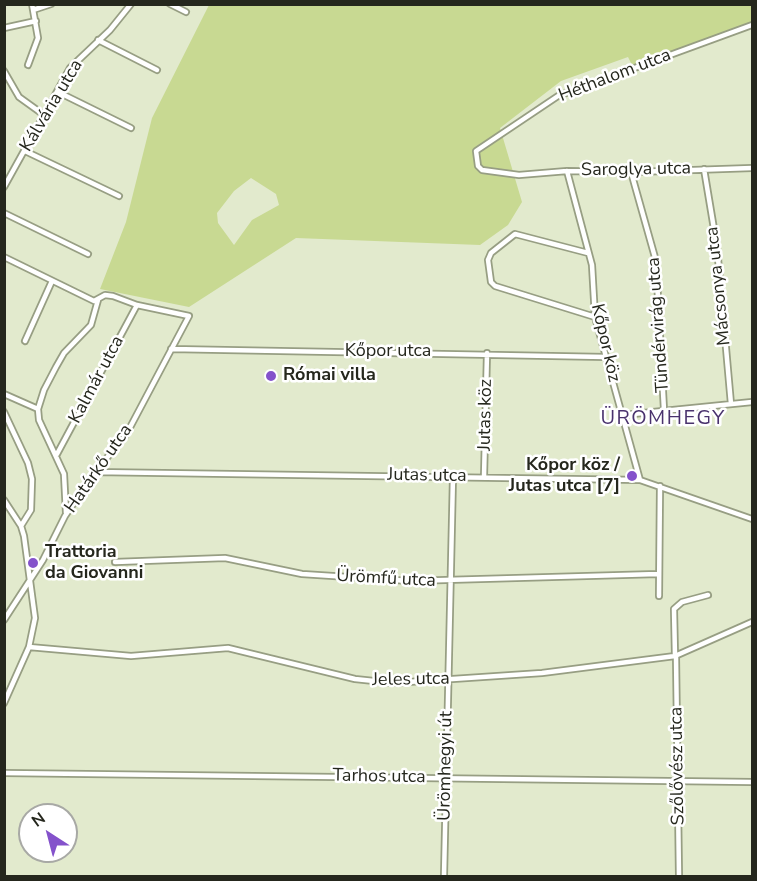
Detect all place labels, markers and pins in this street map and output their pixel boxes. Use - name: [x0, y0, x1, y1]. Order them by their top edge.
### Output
- place label: Római villa: [283, 365, 376, 387]
- marker: Római villa: [264, 369, 278, 383]
- place label: Kőpor köz / Jutas utca [7]: [509, 455, 620, 498]
- marker: Kőpor köz / Jutas utca [7]: [625, 469, 639, 483]
- place label: Trattoria da Giovanni: [45, 542, 143, 584]
- marker: Trattoria da Giovanni: [26, 556, 40, 570]

